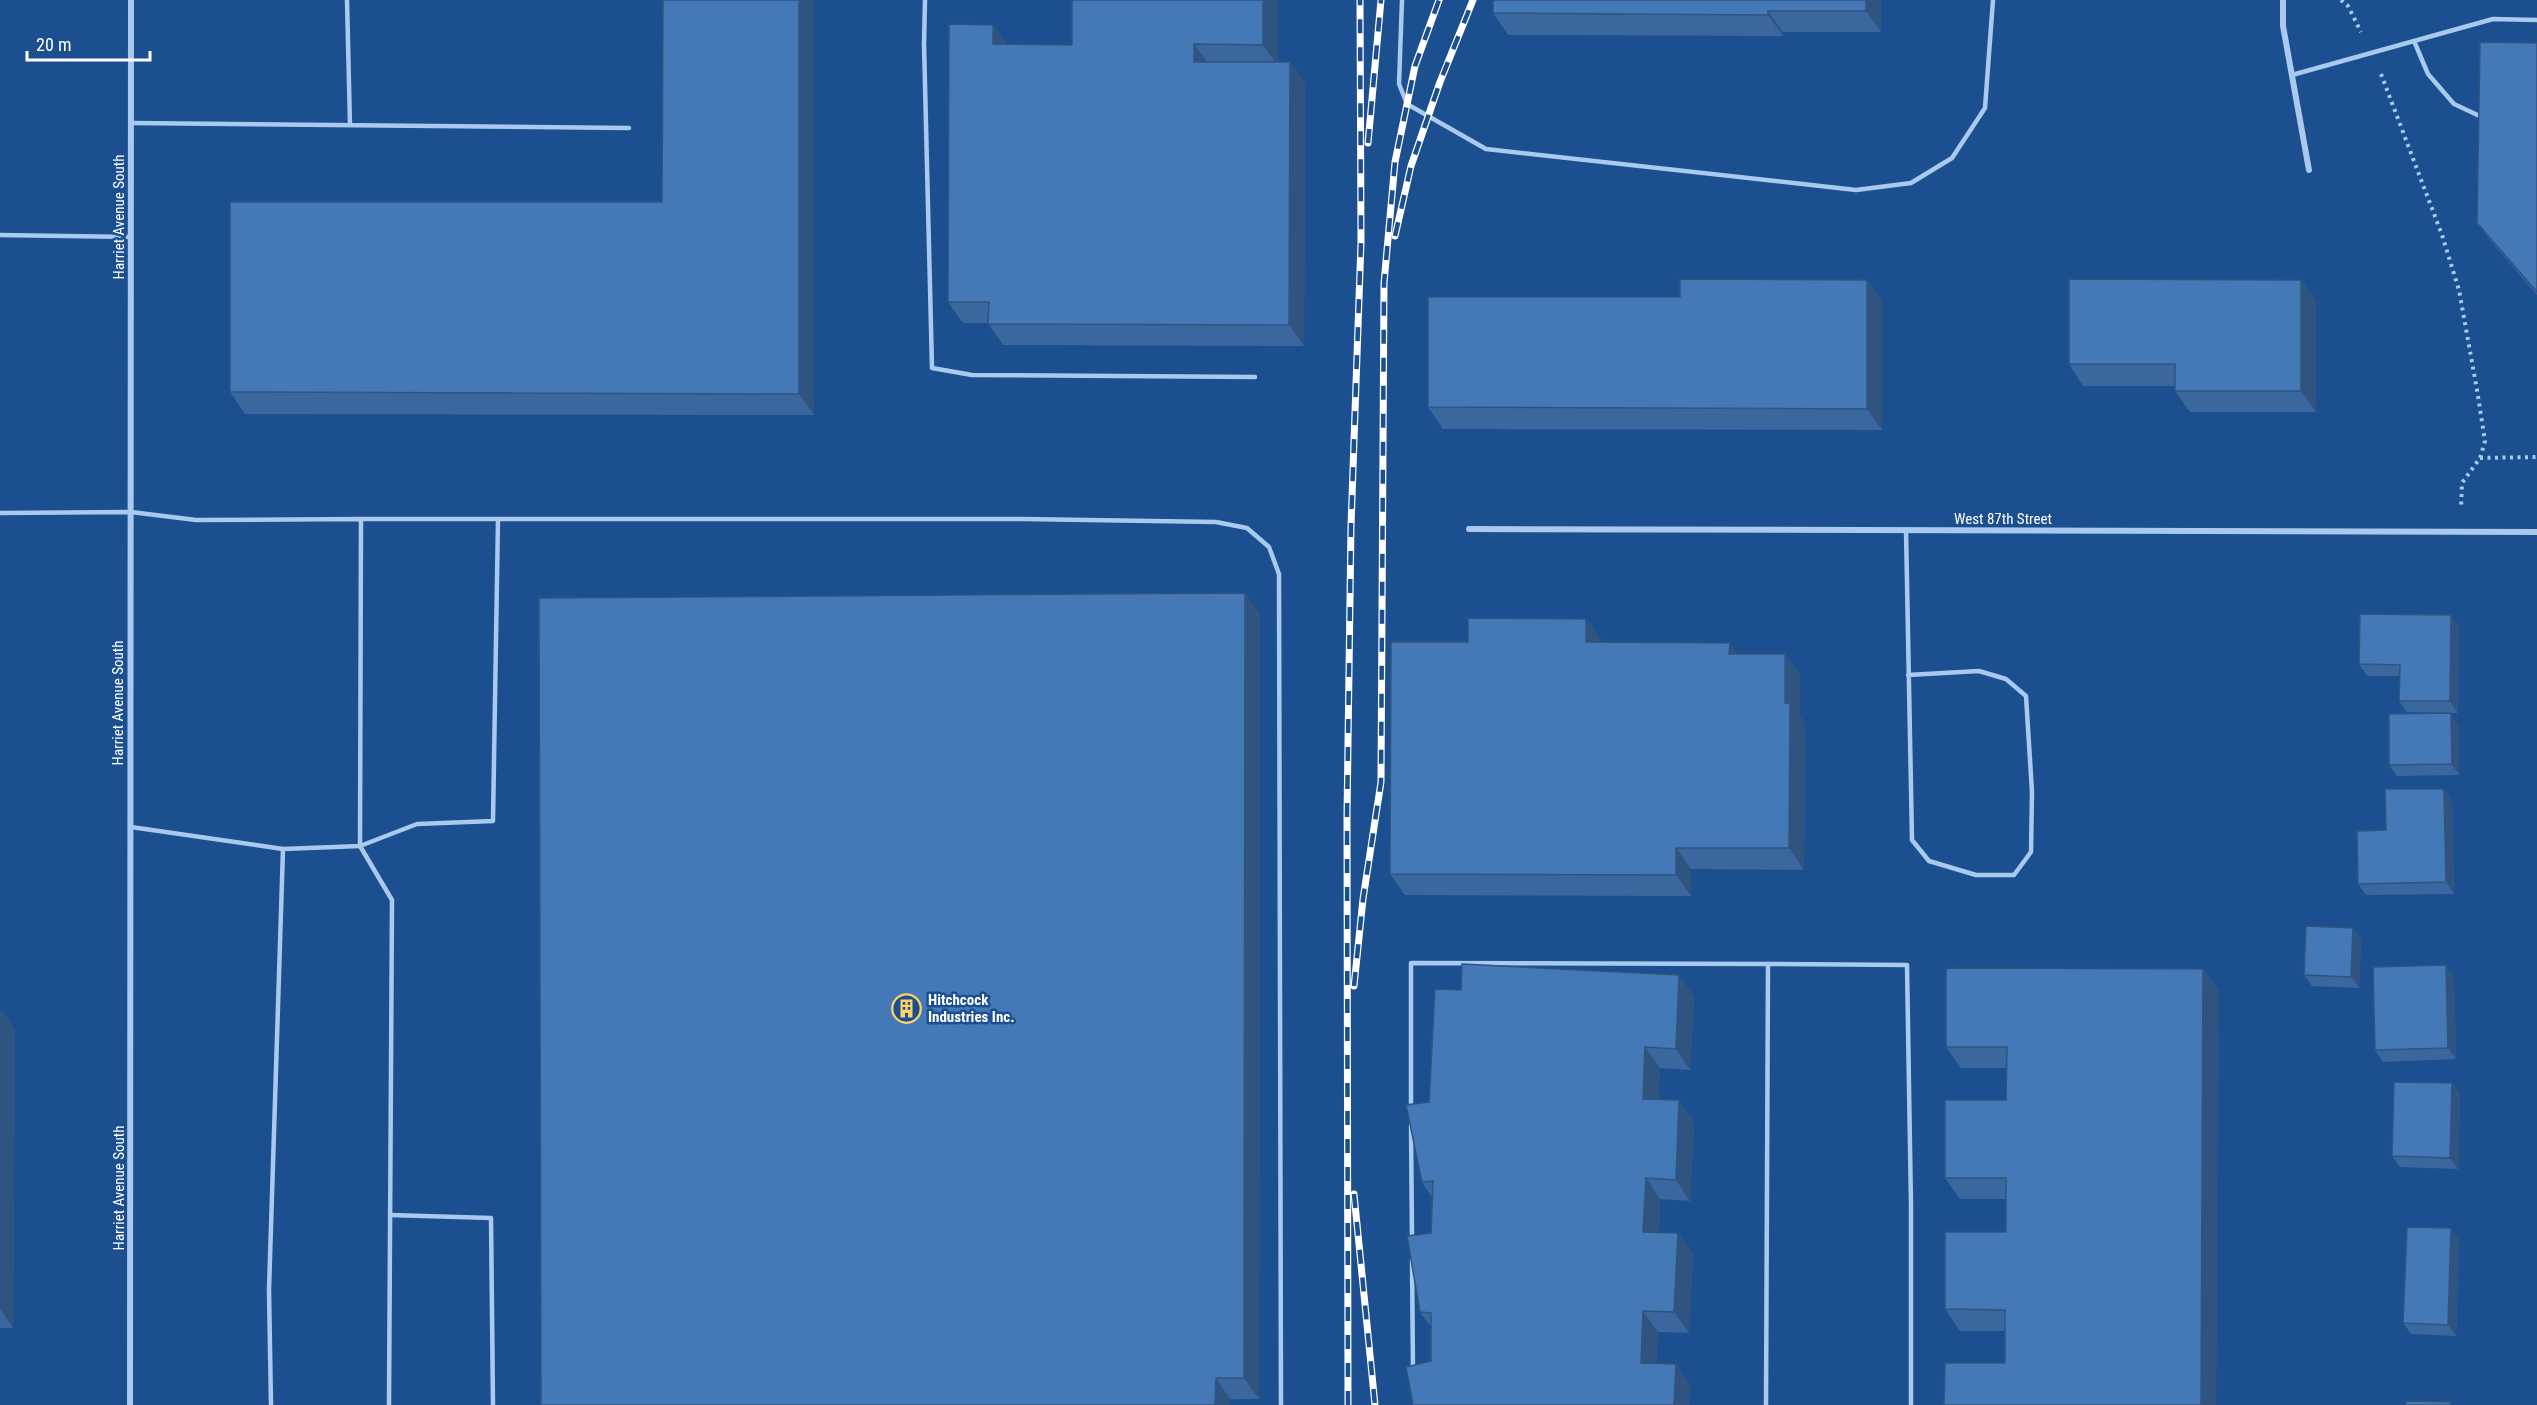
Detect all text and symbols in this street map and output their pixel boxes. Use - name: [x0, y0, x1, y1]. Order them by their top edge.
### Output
- scale bar: [27, 24, 150, 62]
- text: 20 m: [36, 34, 71, 55]
- street label: Harriet Avenue South: [110, 155, 128, 279]
- street label: West 87th Street: [1954, 510, 2052, 528]
- street label: Harriet Avenue South: [109, 641, 127, 765]
- place label: Hitchcock Industries Inc.: [928, 991, 1015, 1026]
- building icon: Hitchcock Industries Inc.: [891, 993, 923, 1025]
- street label: Harriet Avenue South: [110, 1126, 128, 1250]

